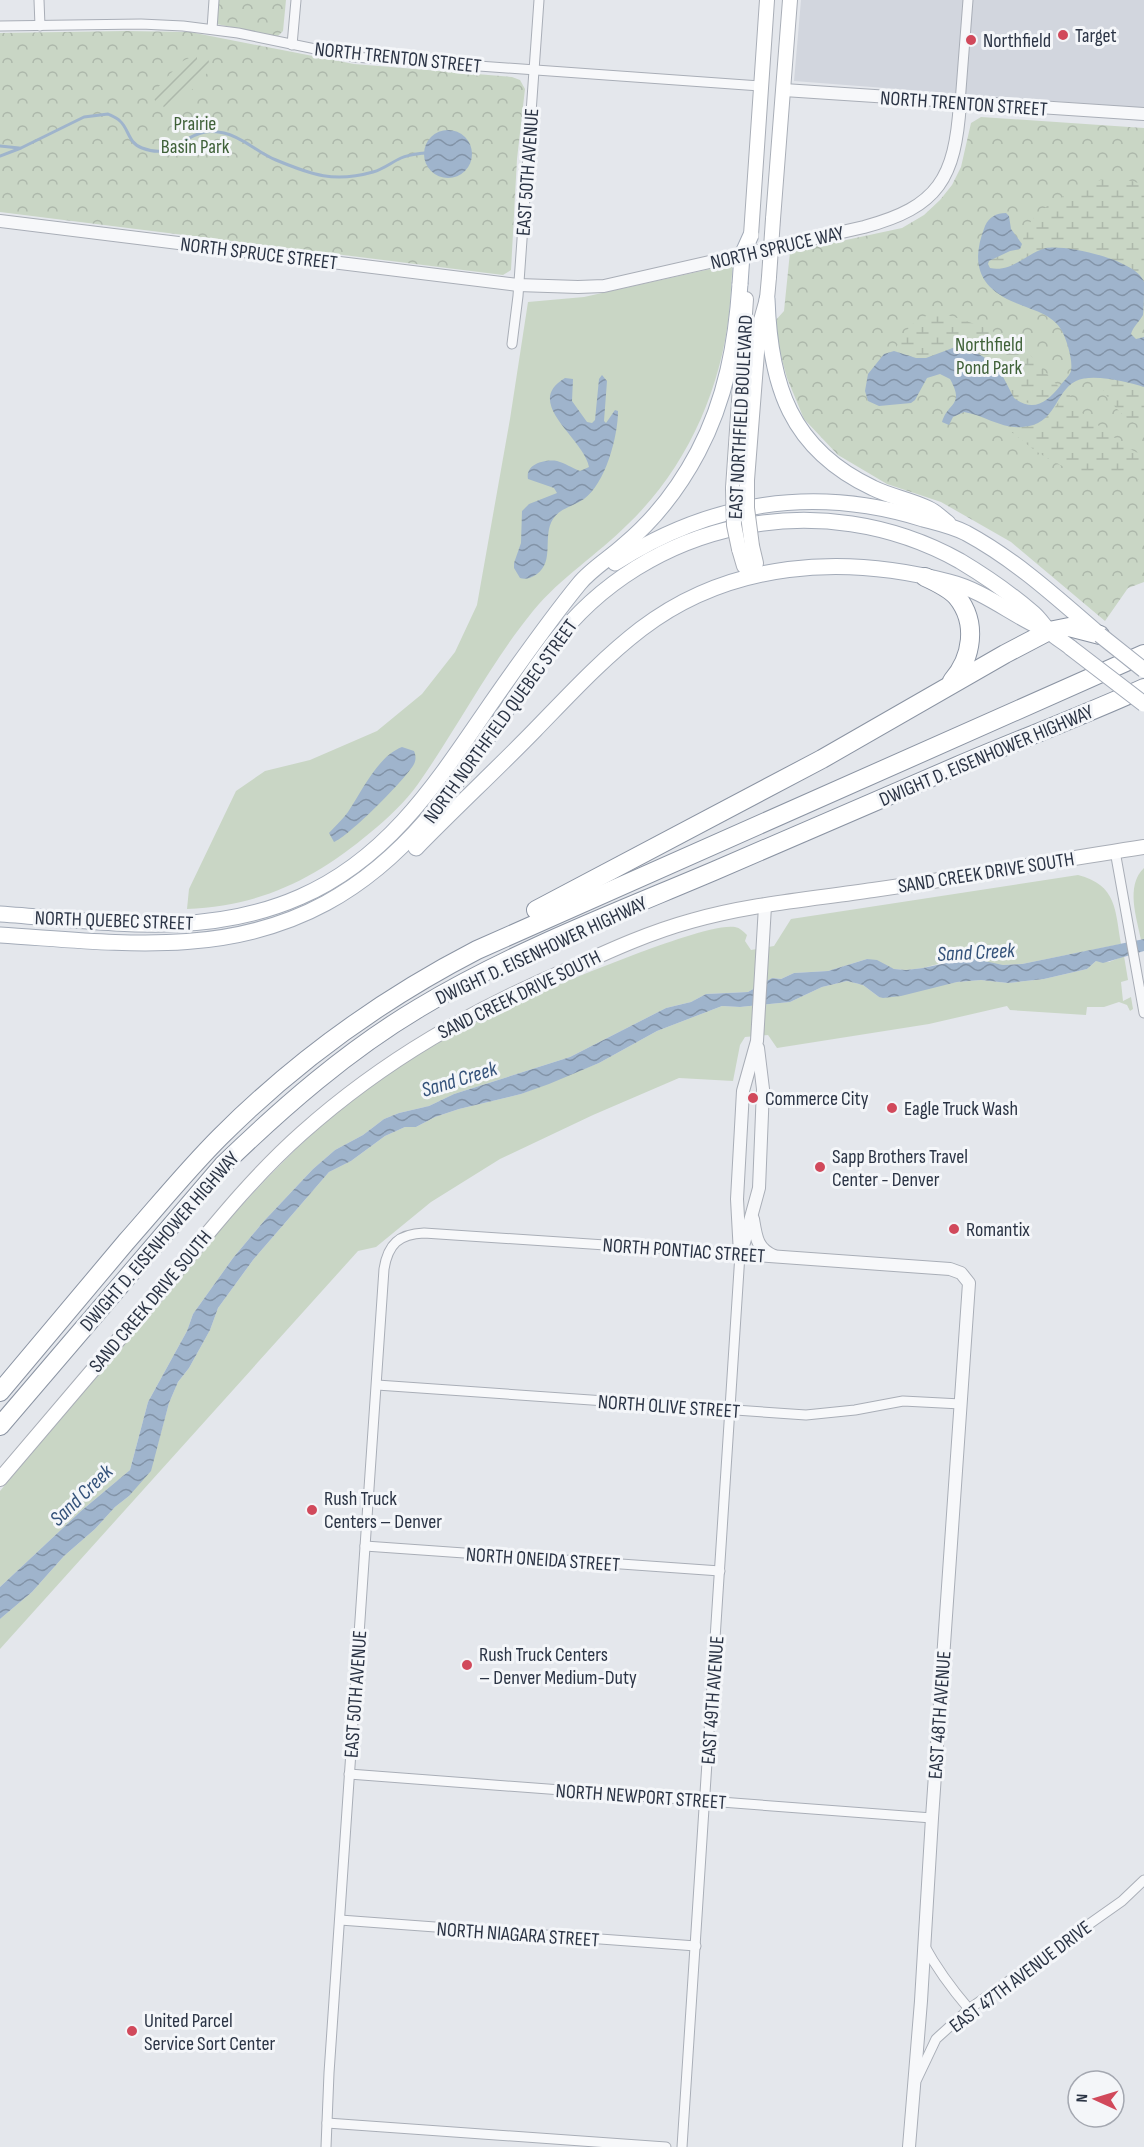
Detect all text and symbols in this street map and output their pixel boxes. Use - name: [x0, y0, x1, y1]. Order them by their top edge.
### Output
- place label: Target: [1075, 24, 1117, 48]
- marker: Target: [1056, 28, 1070, 42]
- place label: Northfield: [983, 29, 1051, 53]
- marker: Northfield: [964, 33, 978, 47]
- street label: NORTH TRENTON STREET: [313, 37, 483, 79]
- street label: NORTH TRENTON STREET: [879, 86, 1048, 122]
- street label: EAST 50TH AVENUE: [512, 108, 544, 237]
- park label: Prairie Basin Park: [161, 112, 230, 159]
- street label: NORTH SPRUCE WAY: [708, 221, 847, 275]
- street label: NORTH SPRUCE STREET: [179, 232, 339, 276]
- street label: EAST NORTHFIELD BOULEVARD: [724, 314, 758, 520]
- park label: Northfield Pond Park: [955, 333, 1023, 380]
- street label: NORTH NORTHFIELD QUEBEC STREET: [419, 615, 583, 828]
- street label: DWIGHT D. EISENHOWER HIGHWAY: [876, 700, 1098, 812]
- street label: SAND CREEK DRIVE SOUTH: [896, 847, 1076, 899]
- street label: DWIGHT D. EISENHOWER HIGHWAY: [432, 891, 651, 1010]
- street label: NORTH QUEBEC STREET: [34, 906, 194, 936]
- water label: Sand Creek: [937, 938, 1017, 967]
- street label: SAND CREEK DRIVE SOUTH: [434, 945, 605, 1045]
- water label: Sand Creek: [418, 1056, 501, 1103]
- place label: Commerce City: [765, 1087, 869, 1111]
- marker: Commerce City: [746, 1091, 760, 1105]
- place label: Eagle Truck Wash: [904, 1097, 1018, 1121]
- marker: Eagle Truck Wash: [885, 1101, 899, 1115]
- place label: Sapp Brothers Travel Center - Denver: [832, 1145, 968, 1192]
- street label: DWIGHT D. EISENHOWER HIGHWAY: [75, 1146, 245, 1336]
- marker: Sapp Brothers Travel Center - Denver: [813, 1160, 827, 1174]
- place label: Romantix: [966, 1218, 1030, 1242]
- marker: Romantix: [947, 1222, 961, 1236]
- street label: SAND CREEK DRIVE SOUTH: [84, 1226, 217, 1378]
- street label: NORTH PONTIAC STREET: [602, 1233, 766, 1269]
- street label: NORTH OLIVE STREET: [597, 1390, 741, 1424]
- water label: Sand Creek: [45, 1459, 119, 1531]
- place label: Rush Truck Centers – Denver: [324, 1487, 442, 1534]
- marker: Rush Truck Centers – Denver: [305, 1503, 319, 1517]
- street label: NORTH ONEIDA STREET: [465, 1543, 621, 1577]
- street label: EAST 50TH AVENUE: [340, 1630, 372, 1759]
- street label: EAST 49TH AVENUE: [697, 1635, 729, 1765]
- place label: Rush Truck Centers – Denver Medium-Duty: [479, 1643, 637, 1690]
- street label: EAST 48TH AVENUE: [924, 1650, 956, 1780]
- marker: Rush Truck Centers – Denver Medium-Duty: [460, 1658, 474, 1672]
- street label: NORTH NEWPORT STREET: [555, 1779, 727, 1815]
- street label: EAST 47TH AVENUE DRIVE: [945, 1916, 1096, 2038]
- street label: NORTH NIAGARA STREET: [436, 1917, 600, 1953]
- place label: United Parcel Service Sort Center: [144, 2009, 275, 2056]
- marker: United Parcel Service Sort Center: [125, 2024, 139, 2038]
- north arrow: [1066, 2069, 1126, 2129]
- text: N: [1073, 2093, 1092, 2103]

